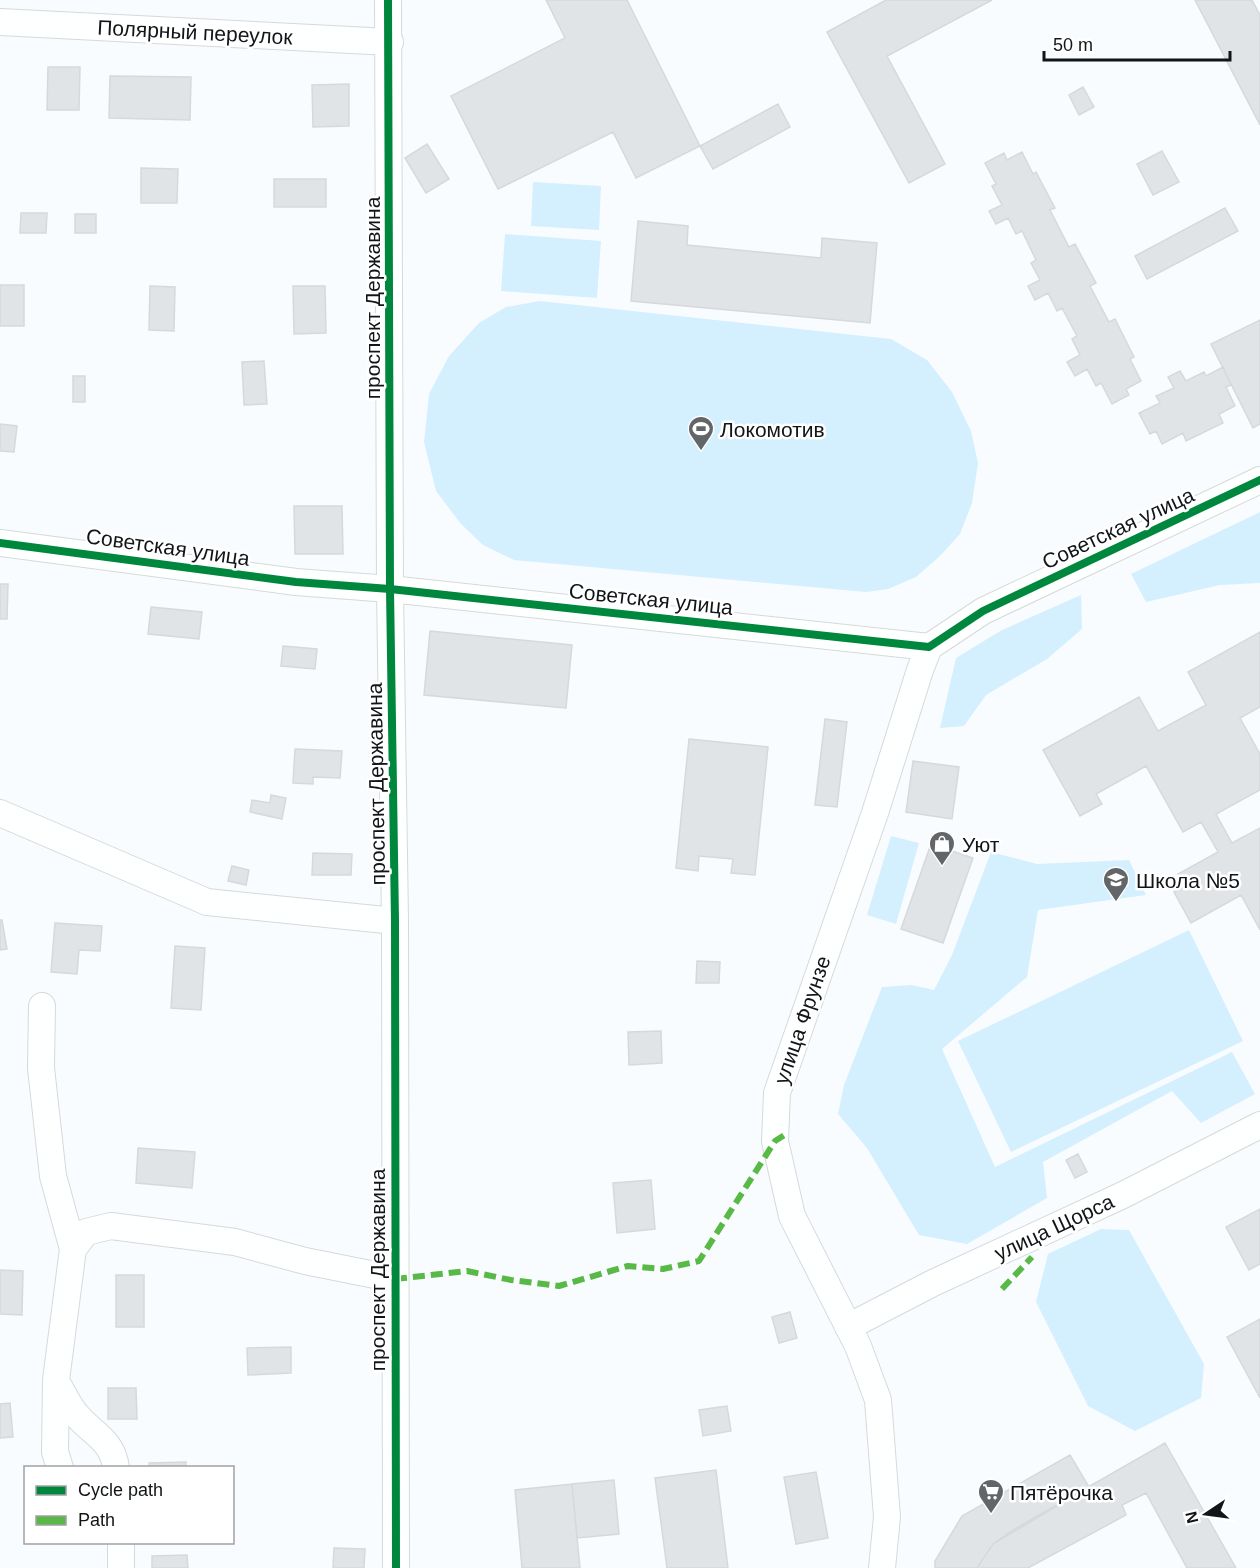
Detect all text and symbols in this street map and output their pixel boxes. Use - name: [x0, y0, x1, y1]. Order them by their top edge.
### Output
- street label: Полярный переулок: [97, 15, 294, 49]
- scale bar: [1044, 24, 1230, 62]
- text: 50 m: [1053, 35, 1093, 55]
- street label: проспект Державина: [361, 196, 384, 399]
- sports icon: Локомотив: [686, 414, 716, 452]
- place label: Локомотив: [720, 418, 825, 441]
- street label: Советская улица: [1038, 483, 1198, 573]
- street label: Советская улица: [85, 524, 252, 570]
- street label: Советская улица: [568, 579, 735, 619]
- street label: проспект Державина: [363, 682, 389, 886]
- shop icon: Уют: [927, 829, 957, 867]
- place label: Уют: [962, 833, 1000, 856]
- school or university icon: Школа №5: [1101, 865, 1131, 903]
- place label: Школа №5: [1136, 869, 1240, 892]
- street label: улица Фрунзе: [769, 953, 835, 1087]
- street label: проспект Державина: [366, 1168, 389, 1371]
- street label: улица Щорса: [991, 1189, 1118, 1265]
- legend: [24, 1466, 234, 1544]
- supermarket icon: Пятёрочка: [976, 1477, 1006, 1515]
- text: Cycle path: [78, 1480, 163, 1500]
- place label: Пятёрочка: [1010, 1481, 1113, 1504]
- north arrow: [1176, 1484, 1236, 1544]
- text: Path: [78, 1510, 115, 1530]
- text: N: [1182, 1510, 1201, 1525]

